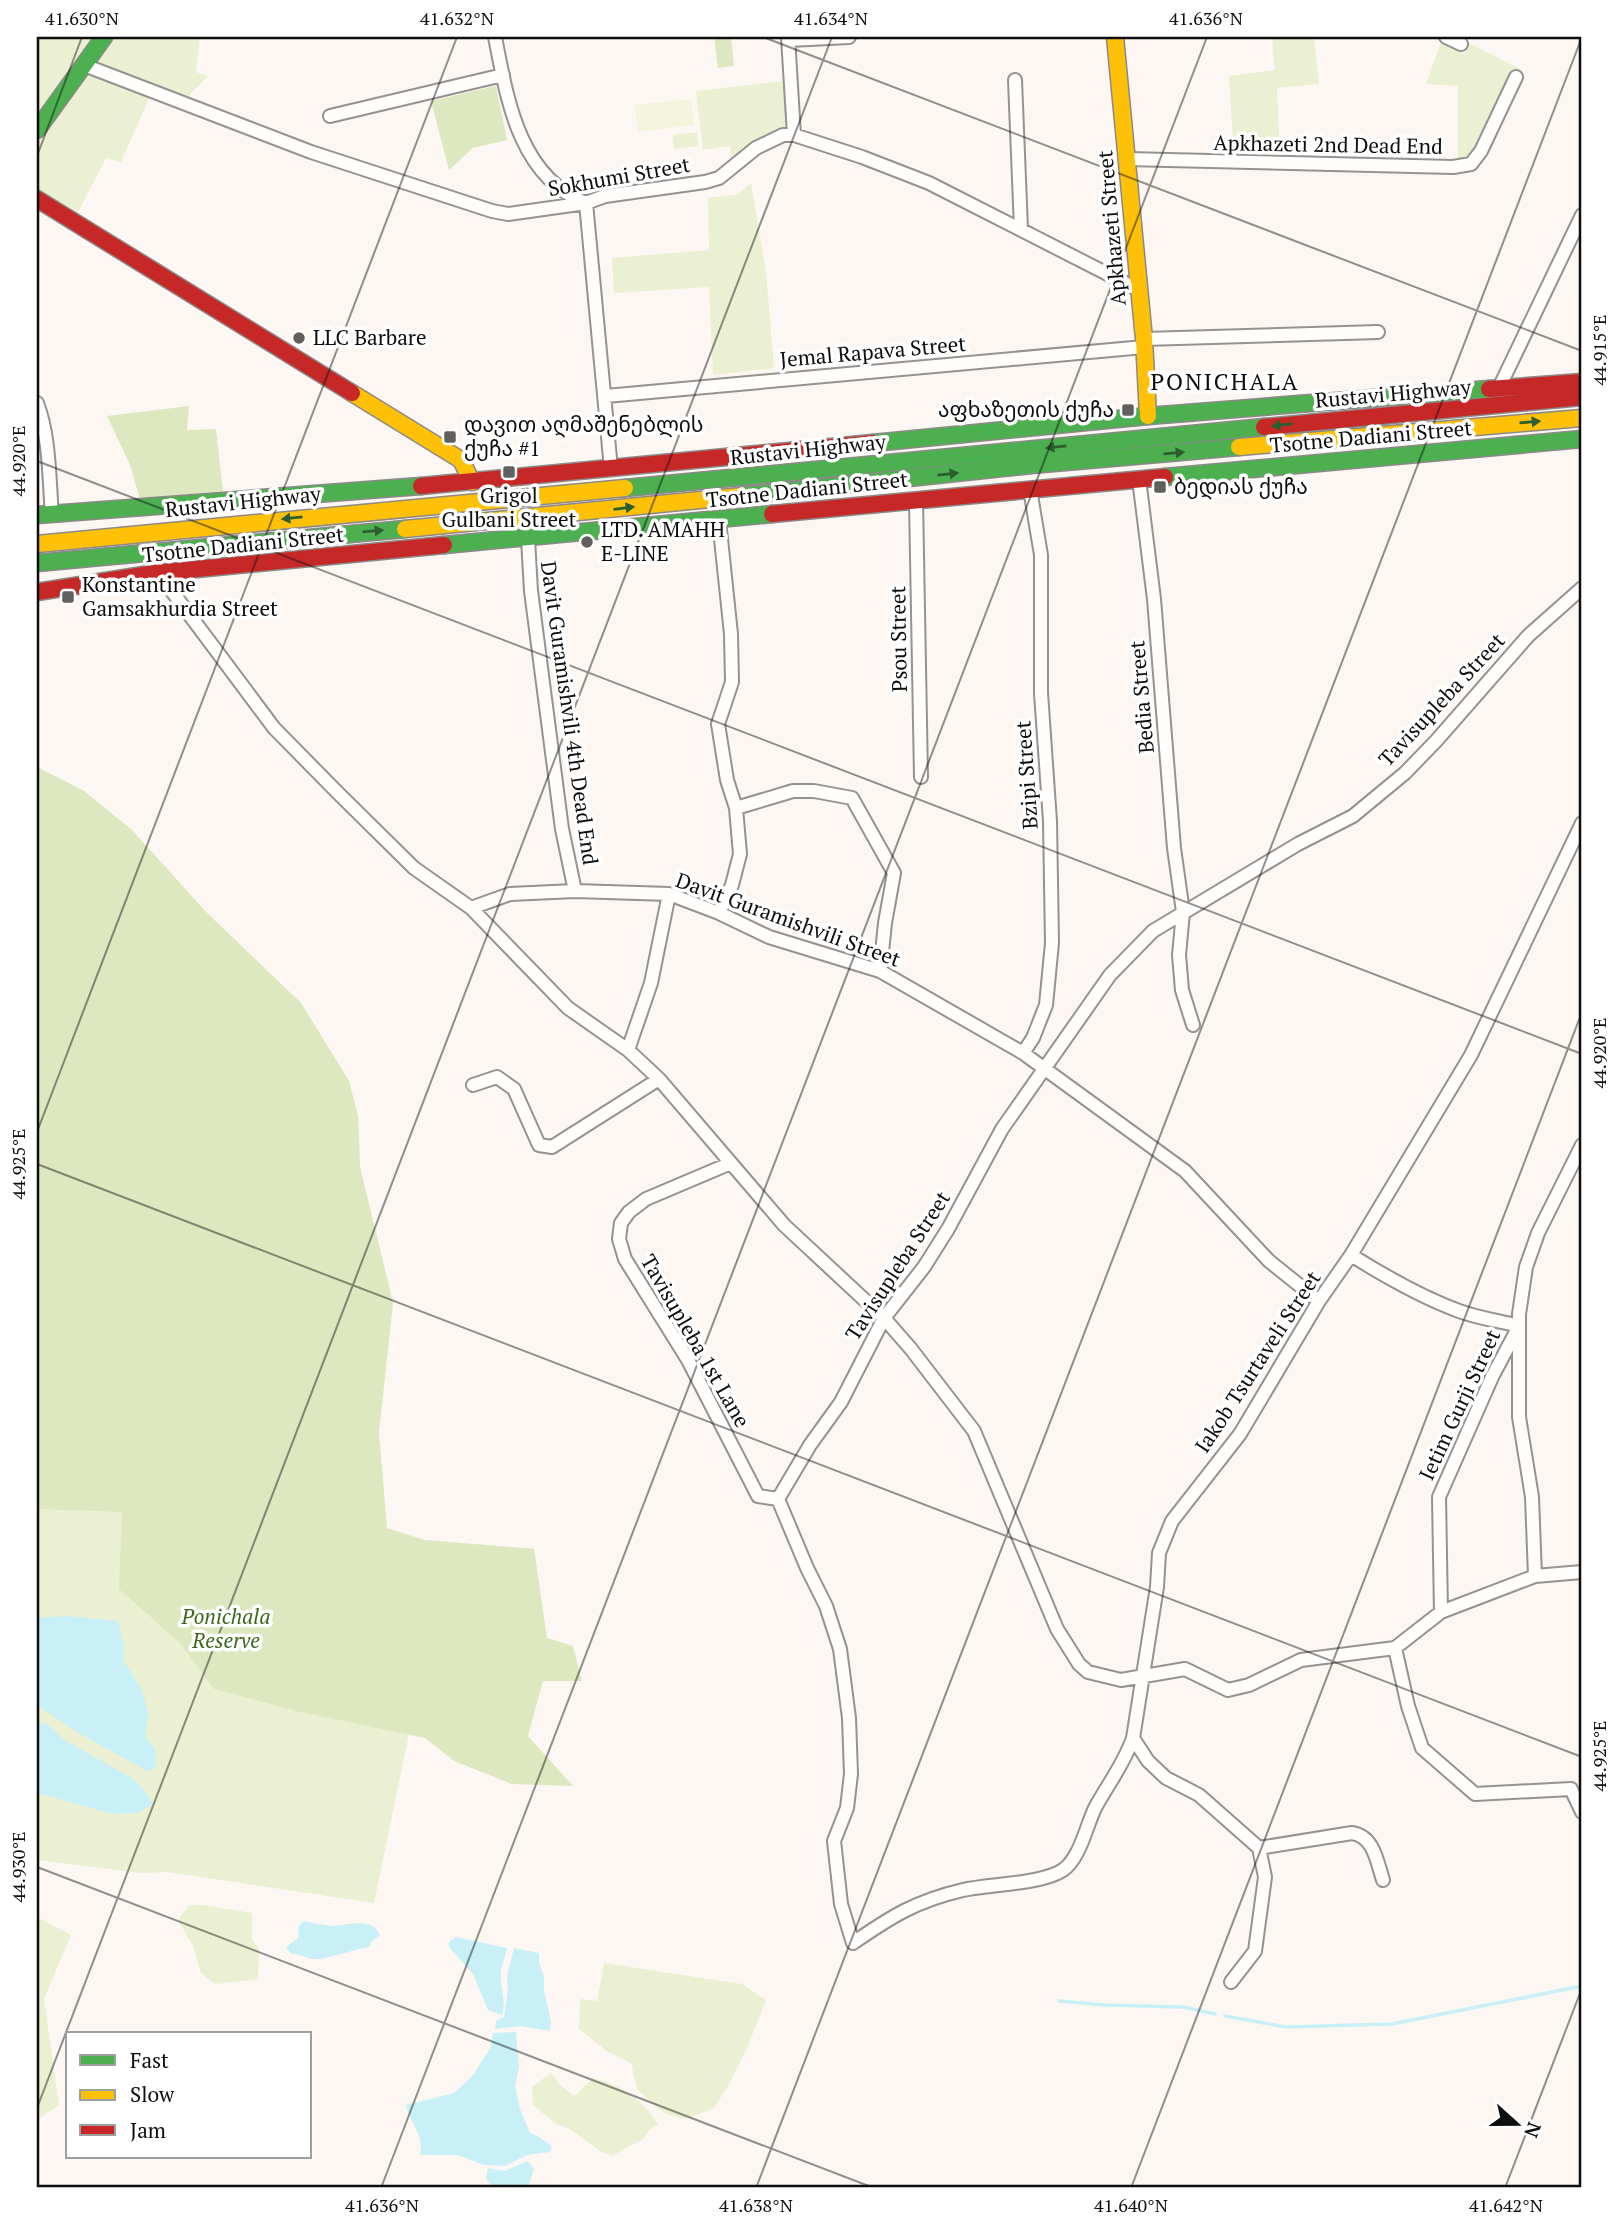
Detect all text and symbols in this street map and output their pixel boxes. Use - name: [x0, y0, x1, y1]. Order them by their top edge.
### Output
- text: 41.630°N: [45, 6, 119, 30]
- text: 41.632°N: [420, 6, 494, 30]
- text: 41.634°N: [794, 6, 868, 30]
- text: 41.636°N: [1169, 6, 1243, 30]
- street label: Apkhazeti 2nd Dead End: [1213, 128, 1443, 160]
- street label: Apkhazeti Street: [1090, 149, 1132, 307]
- street label: Sokhumi Street: [546, 150, 692, 202]
- text: 44.915°E: [1587, 314, 1611, 386]
- place label: LLC Barbare: [313, 323, 426, 351]
- street label: Jemal Rapava Street: [779, 329, 967, 373]
- marker: LLC Barbare: [291, 330, 307, 346]
- district label: PONICHALA: [1151, 366, 1299, 397]
- street label: Rustavi Highway: [1314, 372, 1472, 414]
- place label: აფხაზეთის ქუჩა: [938, 395, 1114, 423]
- marker: აფხაზეთის ქუჩა: [1120, 402, 1136, 418]
- place label: დავით აღმაშენებლის ქუჩა #1: [464, 410, 704, 462]
- street label: Tsotne Dadiani Street: [1269, 413, 1473, 459]
- one-way arrow: [1519, 416, 1541, 427]
- one-way arrow: [1271, 420, 1293, 431]
- text: 44.920°E: [6, 425, 30, 497]
- street label: Rustavi Highway: [729, 427, 888, 471]
- marker: დავით აღმაშენებლის ქუჩა #1: [442, 429, 458, 445]
- one-way arrow: [1044, 442, 1066, 453]
- one-way arrow: [1163, 447, 1185, 458]
- marker: Grigol Gulbani Street: [501, 464, 517, 480]
- street label: Tsotne Dadiani Street: [705, 464, 909, 514]
- one-way arrow: [937, 468, 959, 479]
- place label: ბედიას ქუჩა: [1174, 472, 1308, 500]
- street label: Rustavi Highway: [164, 479, 323, 523]
- marker: ბედიას ქუჩა: [1152, 479, 1168, 495]
- place label: Grigol Gulbani Street: [442, 481, 577, 533]
- one-way arrow: [613, 503, 635, 514]
- one-way arrow: [281, 513, 303, 524]
- place label: LTD. AMAHH E-LINE: [601, 515, 725, 567]
- street label: Tsotne Dadiani Street: [141, 519, 345, 569]
- one-way arrow: [362, 525, 384, 536]
- marker: LTD. AMAHH E-LINE: [579, 534, 595, 550]
- street label: Davit Guramishvili 4th Dead End: [535, 559, 605, 867]
- place label: Konstantine Gamsakhurdia Street: [82, 570, 278, 622]
- street label: Psou Street: [883, 585, 913, 692]
- marker: Konstantine Gamsakhurdia Street: [60, 589, 76, 605]
- street label: Tavisupleba Street: [1372, 626, 1511, 772]
- street label: Bedia Street: [1122, 639, 1160, 755]
- street label: Bzipi Street: [1008, 720, 1044, 830]
- street label: Davit Guramishvili Street: [672, 865, 905, 973]
- text: 44.920°E: [1587, 1017, 1611, 1089]
- text: 44.925°E: [6, 1128, 30, 1200]
- street label: Tavisupleba Street: [838, 1185, 956, 1346]
- street label: Tavisupleba 1st Lane: [635, 1249, 757, 1432]
- street label: Iakob Tsurtaveli Street: [1188, 1265, 1327, 1458]
- street label: Ietim Gurji Street: [1412, 1324, 1506, 1485]
- park label: Ponichala Reserve: [181, 1602, 270, 1654]
- text: 44.925°E: [1587, 1720, 1611, 1792]
- text: 44.930°E: [6, 1831, 30, 1903]
- legend: [66, 2032, 312, 2158]
- text: Fast: [130, 2046, 169, 2074]
- text: Slow: [130, 2080, 175, 2108]
- north arrow: [1482, 2088, 1552, 2158]
- text: Jam: [130, 2116, 166, 2144]
- text: N: [1519, 2119, 1548, 2142]
- text: 41.636°N: [345, 2193, 419, 2217]
- text: 41.638°N: [719, 2193, 793, 2217]
- text: 41.640°N: [1094, 2193, 1168, 2217]
- text: 41.642°N: [1469, 2193, 1543, 2217]

